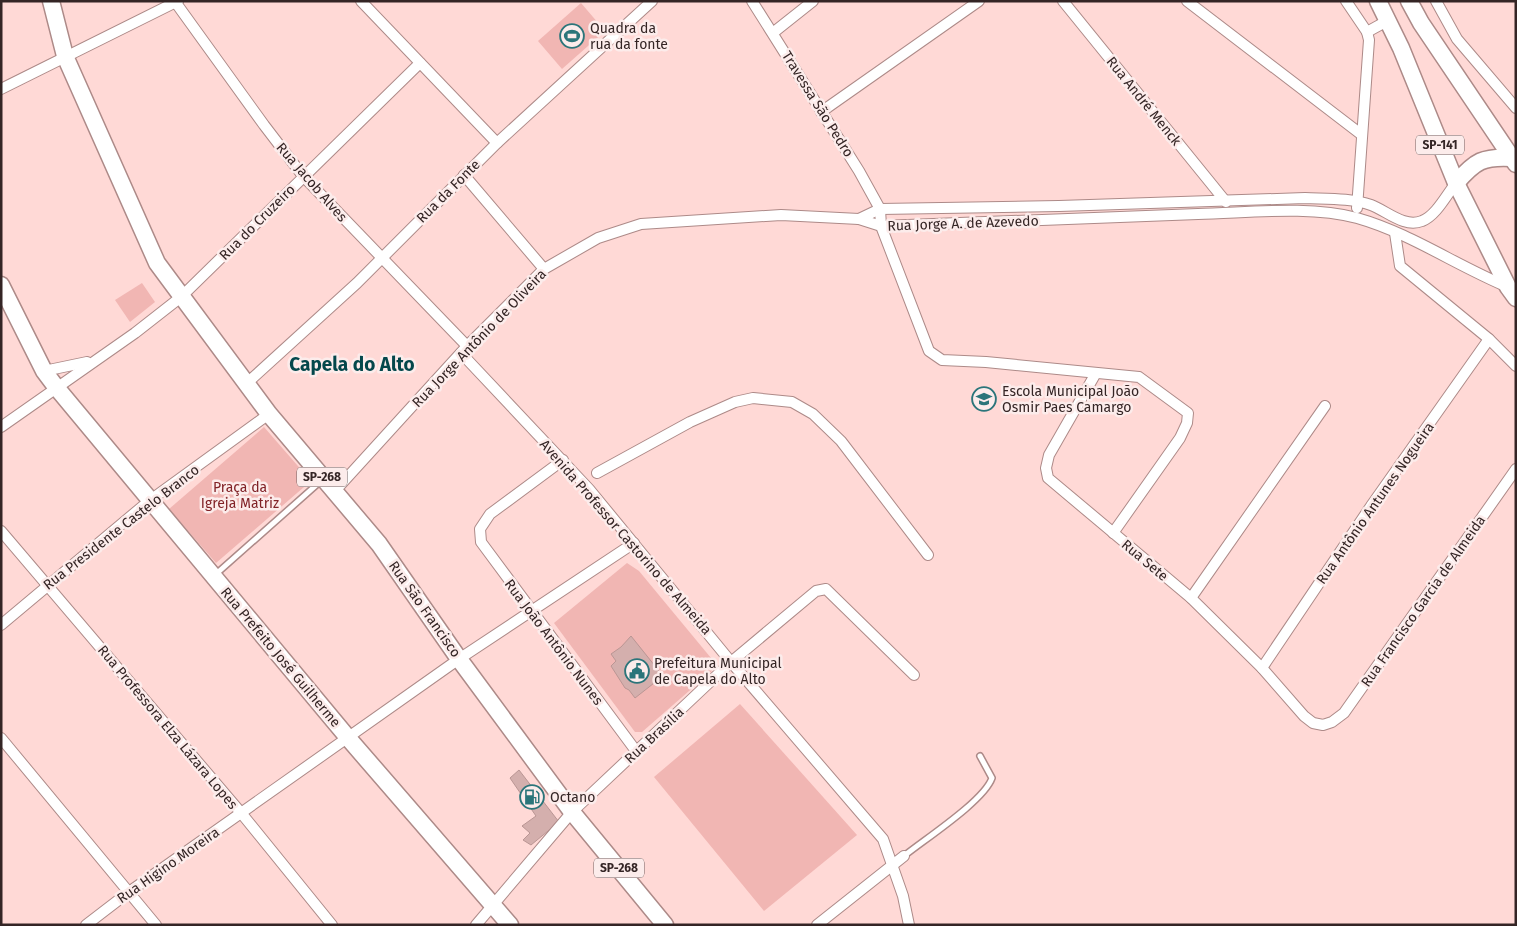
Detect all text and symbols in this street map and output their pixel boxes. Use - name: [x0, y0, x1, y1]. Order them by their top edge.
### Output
- place label: Quadra da rua da fonte: [590, 20, 668, 53]
- sports icon: Quadra da rua da fonte: [559, 23, 585, 49]
- street label: Travessa São Pedro: [778, 48, 857, 160]
- street label: Rua André Menck: [1103, 53, 1185, 150]
- road number: SP-141: [1416, 136, 1464, 154]
- street label: Rua Jacob Alves: [273, 139, 351, 226]
- street label: Rua da Fonte: [413, 156, 484, 227]
- street label: Rua do Cruzeiro: [216, 181, 299, 264]
- street label: Rua Jorge A. de Azevedo: [887, 212, 1039, 235]
- street label: Rua Jorge Antônio de Oliveira: [409, 266, 550, 411]
- district label: Capela do Alto: [289, 353, 415, 376]
- place label: Escola Municipal João Osmir Paes Camargo: [1002, 383, 1139, 416]
- school or university icon: Escola Municipal João Osmir Paes Camargo: [971, 386, 997, 412]
- street label: Rua Antônio Antunes Nogueira: [1313, 419, 1438, 588]
- street label: Avenida Professor Castorino de Almeida: [536, 436, 715, 639]
- street label: Rua Presidente Castelo Branco: [40, 461, 203, 594]
- road number: SP-268: [297, 468, 347, 487]
- park label: Praça da Igreja Matriz: [201, 479, 279, 512]
- street label: Rua Francisco Garcia de Almeida: [1358, 512, 1489, 690]
- street label: Rua Sete: [1118, 536, 1171, 585]
- street label: Rua São Francisco: [385, 558, 464, 661]
- street label: Rua João Antônio Nunes: [501, 576, 607, 709]
- street label: Rua Prefeito José Guilherme: [217, 584, 344, 731]
- street label: Rua Professora Elza Lázara Lopes: [94, 642, 242, 813]
- place label: Prefeitura Municipal de Capela do Alto: [654, 655, 782, 688]
- public building icon: Prefeitura Municipal de Capela do Alto: [624, 658, 650, 684]
- street label: Rua Brasília: [621, 704, 688, 767]
- fuel station icon: Octano: [519, 784, 545, 810]
- place label: Octano: [550, 789, 595, 806]
- street label: Rua Higino Moreira: [114, 824, 223, 907]
- road number: SP-268: [594, 858, 644, 878]

